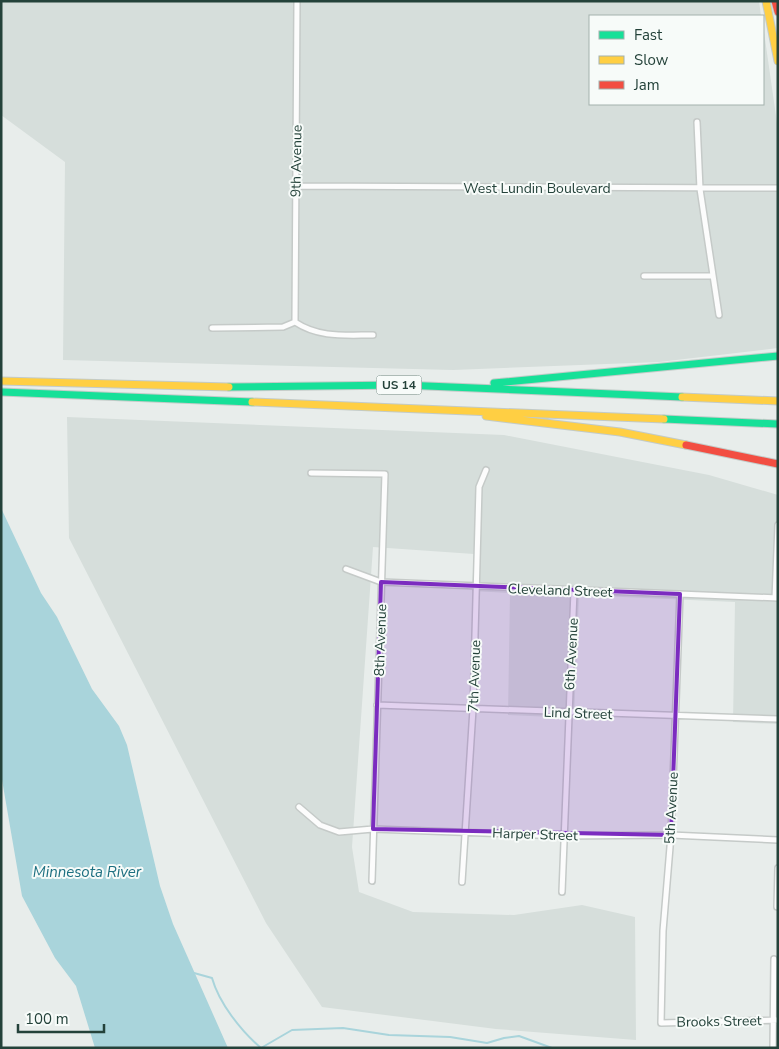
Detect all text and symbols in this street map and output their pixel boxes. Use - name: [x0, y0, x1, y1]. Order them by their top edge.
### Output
- legend: [589, 15, 764, 105]
- text: Fast: [634, 25, 663, 45]
- text: Slow: [634, 50, 669, 70]
- text: Jam: [633, 75, 660, 95]
- street label: 9th Avenue: [286, 125, 307, 197]
- street label: West Lundin Boulevard: [463, 179, 611, 198]
- road number: US 14: [376, 376, 422, 394]
- street label: Cleveland Street: [507, 579, 613, 602]
- street label: 8th Avenue: [370, 603, 391, 677]
- street label: 6th Avenue: [560, 617, 583, 691]
- street label: 7th Avenue: [464, 639, 485, 713]
- street label: Lind Street: [543, 703, 613, 724]
- street label: 5th Avenue: [660, 771, 683, 845]
- street label: Harper Street: [492, 824, 578, 845]
- water label: Minnesota River: [33, 862, 142, 882]
- scale bar: [18, 1002, 104, 1034]
- text: 100 m: [25, 1009, 69, 1029]
- street label: Brooks Street: [676, 1011, 762, 1032]

